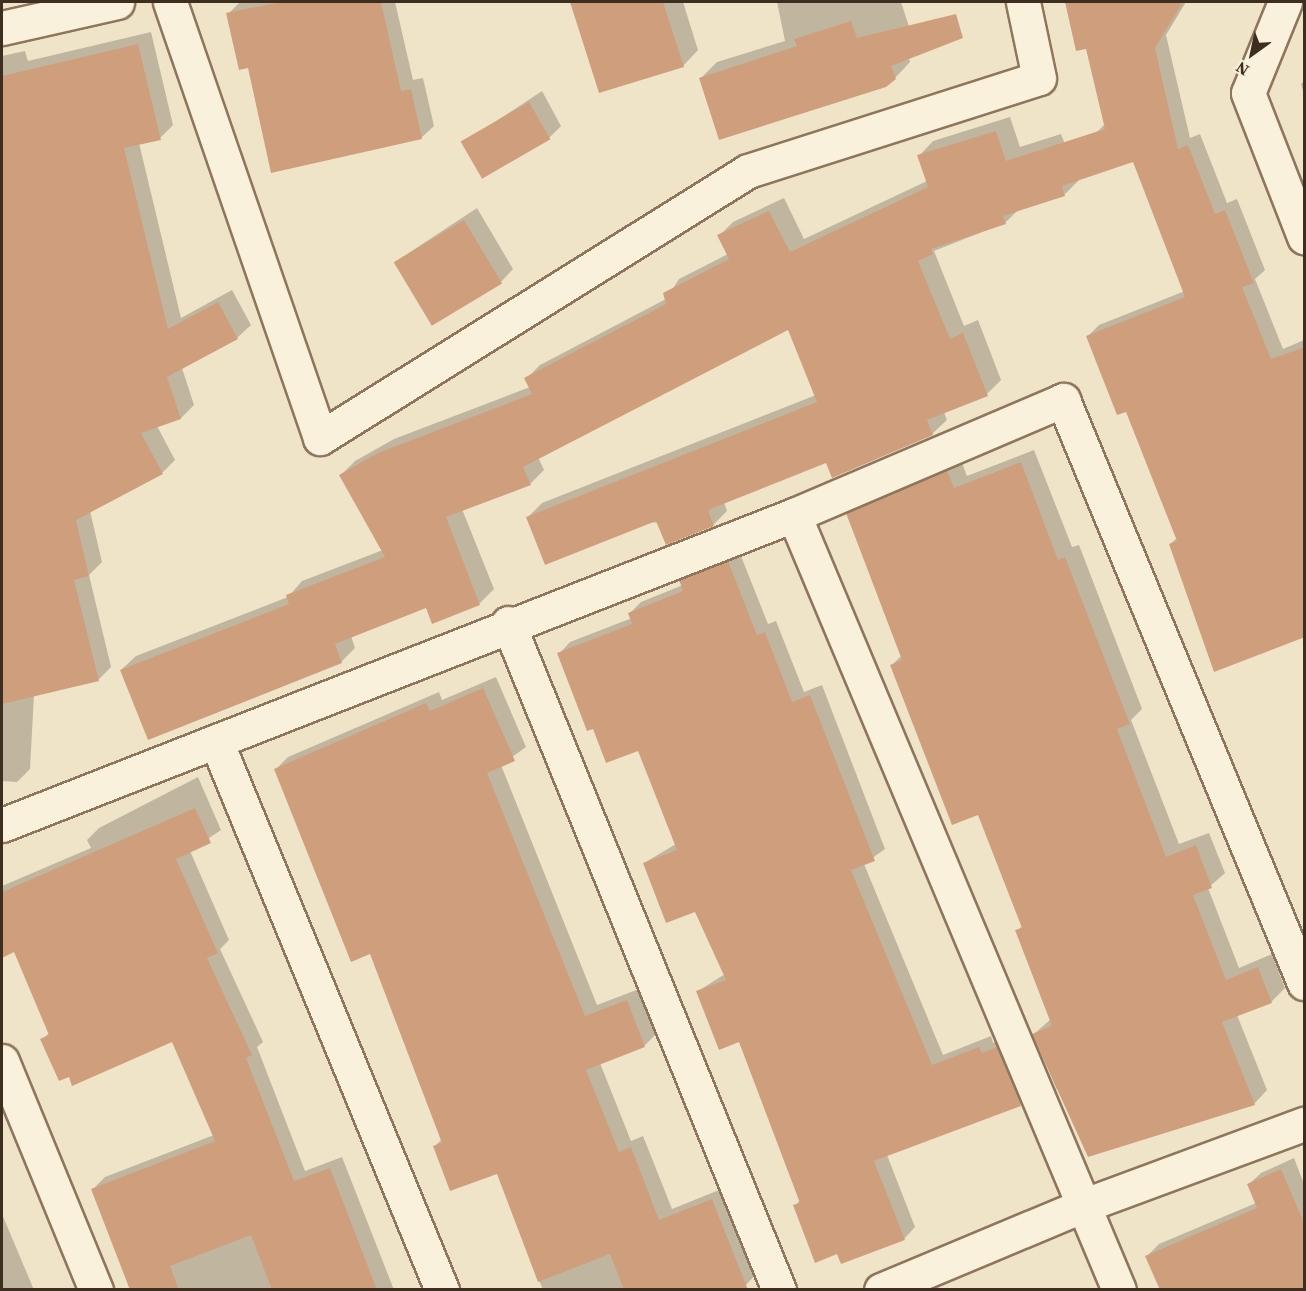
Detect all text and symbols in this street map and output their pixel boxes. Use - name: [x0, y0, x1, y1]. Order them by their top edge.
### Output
- north arrow: [1222, 24, 1282, 84]
- text: N: [1231, 57, 1253, 81]

